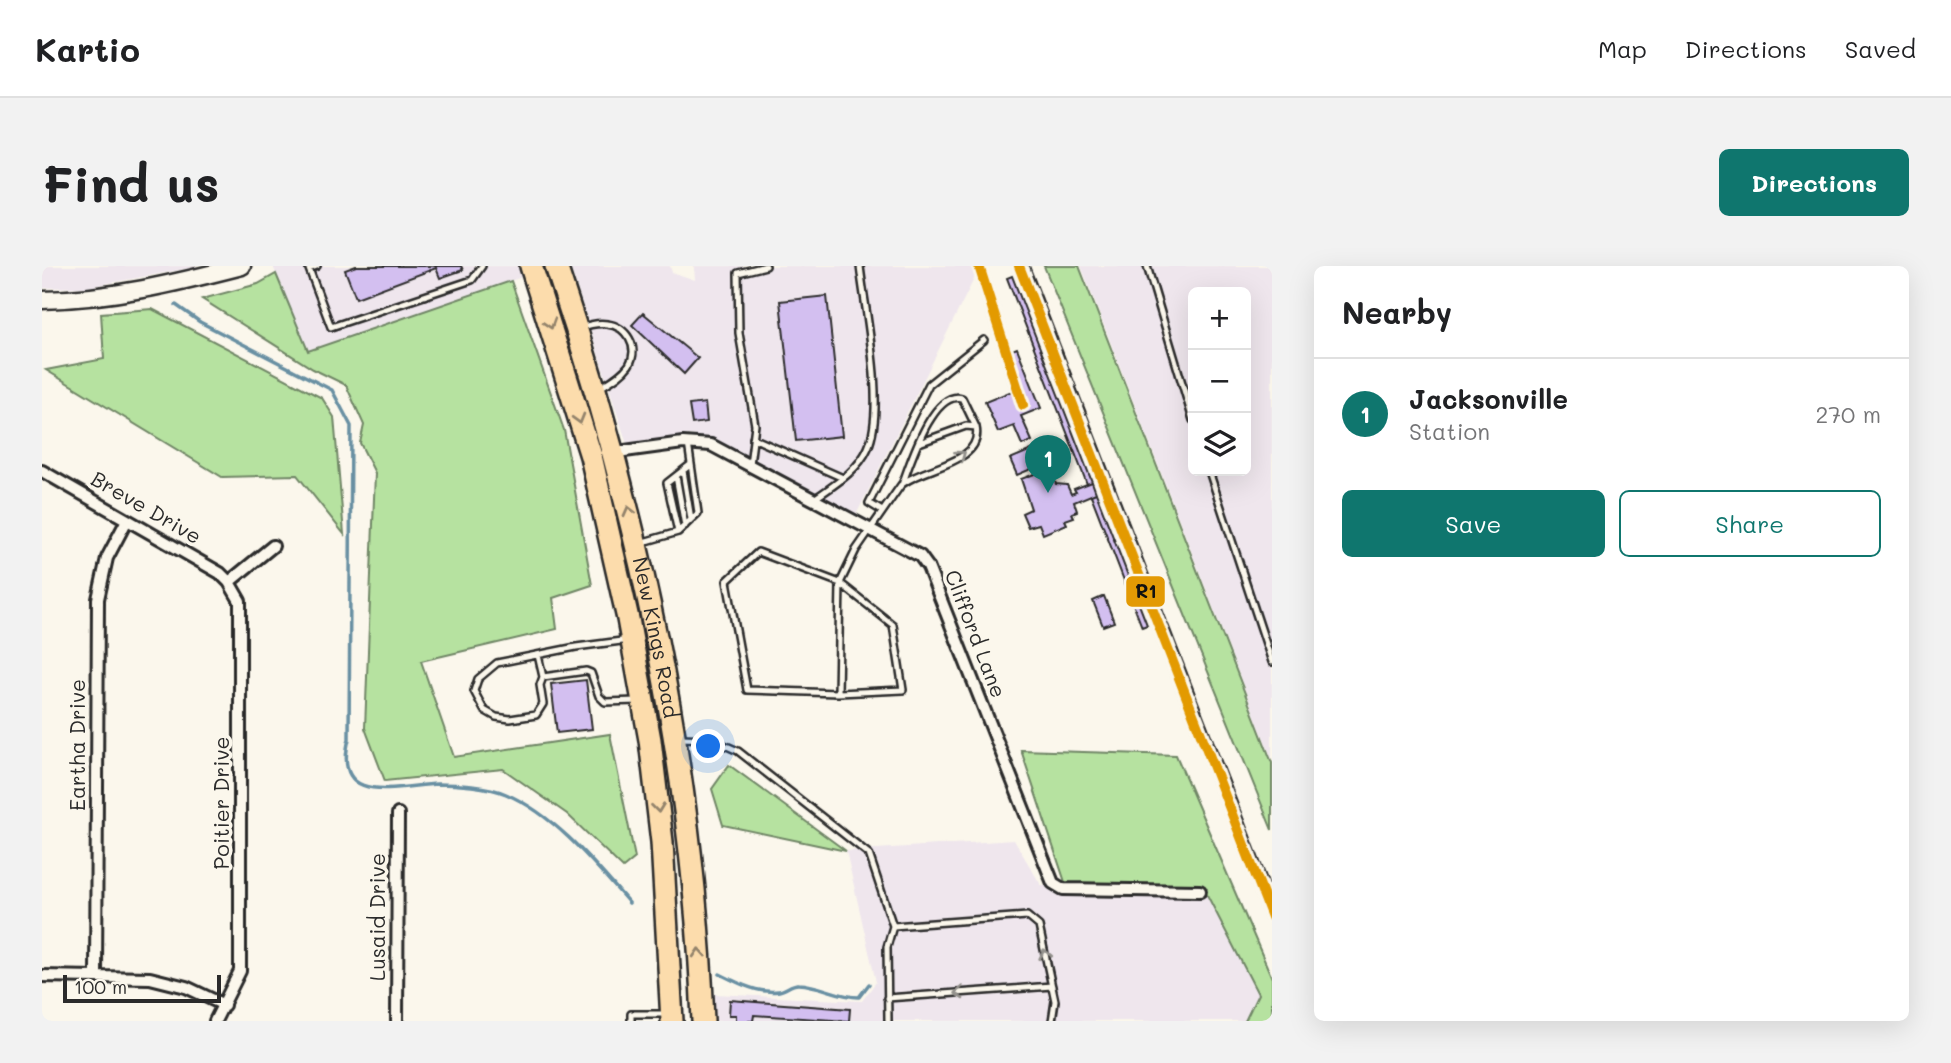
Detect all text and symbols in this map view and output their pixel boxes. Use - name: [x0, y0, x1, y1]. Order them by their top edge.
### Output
- text: Kartio: [35, 27, 140, 70]
- text: Map: [1598, 33, 1647, 64]
- text: Directions: [1685, 33, 1807, 64]
- text: Saved: [1845, 33, 1916, 64]
- button: Directions: [1719, 149, 1909, 216]
- text: Find us: [42, 151, 220, 214]
- map controls: [1188, 287, 1251, 476]
- button: +: [1188, 287, 1251, 350]
- text: Nearby: [1342, 292, 1452, 332]
- one-way arrow: [542, 317, 556, 329]
- button: −: [1188, 350, 1251, 413]
- text: Jacksonville: [1409, 382, 1568, 416]
- text: 1: [1360, 399, 1370, 429]
- text: 270 m: [1816, 399, 1881, 429]
- one-way arrow: [571, 412, 586, 424]
- button: layers: [1188, 413, 1251, 476]
- text: Station: [1409, 416, 1490, 446]
- pin: 1: [1025, 435, 1071, 493]
- one-way arrow: [954, 451, 966, 463]
- street label: Breve Drive: [87, 464, 207, 549]
- button: Save: [1342, 490, 1605, 557]
- button: Share: [1619, 490, 1881, 557]
- one-way arrow: [623, 505, 637, 517]
- street label: New Kings Road: [627, 554, 686, 720]
- street label: Clifford Lane: [940, 566, 1013, 701]
- line badge: R1: [1125, 575, 1166, 608]
- text: R1: [1135, 578, 1157, 603]
- street label: Eartha Drive: [63, 679, 90, 811]
- your location: [691, 729, 725, 763]
- street label: Poitier Drive: [207, 736, 234, 870]
- one-way arrow: [651, 802, 666, 814]
- street label: Lusaid Drive: [363, 853, 390, 981]
- one-way arrow: [692, 947, 707, 958]
- one-way arrow: [1039, 948, 1054, 960]
- scale bar: [63, 972, 220, 1004]
- text: 100 m: [74, 974, 127, 999]
- one-way arrow: [953, 985, 964, 1000]

